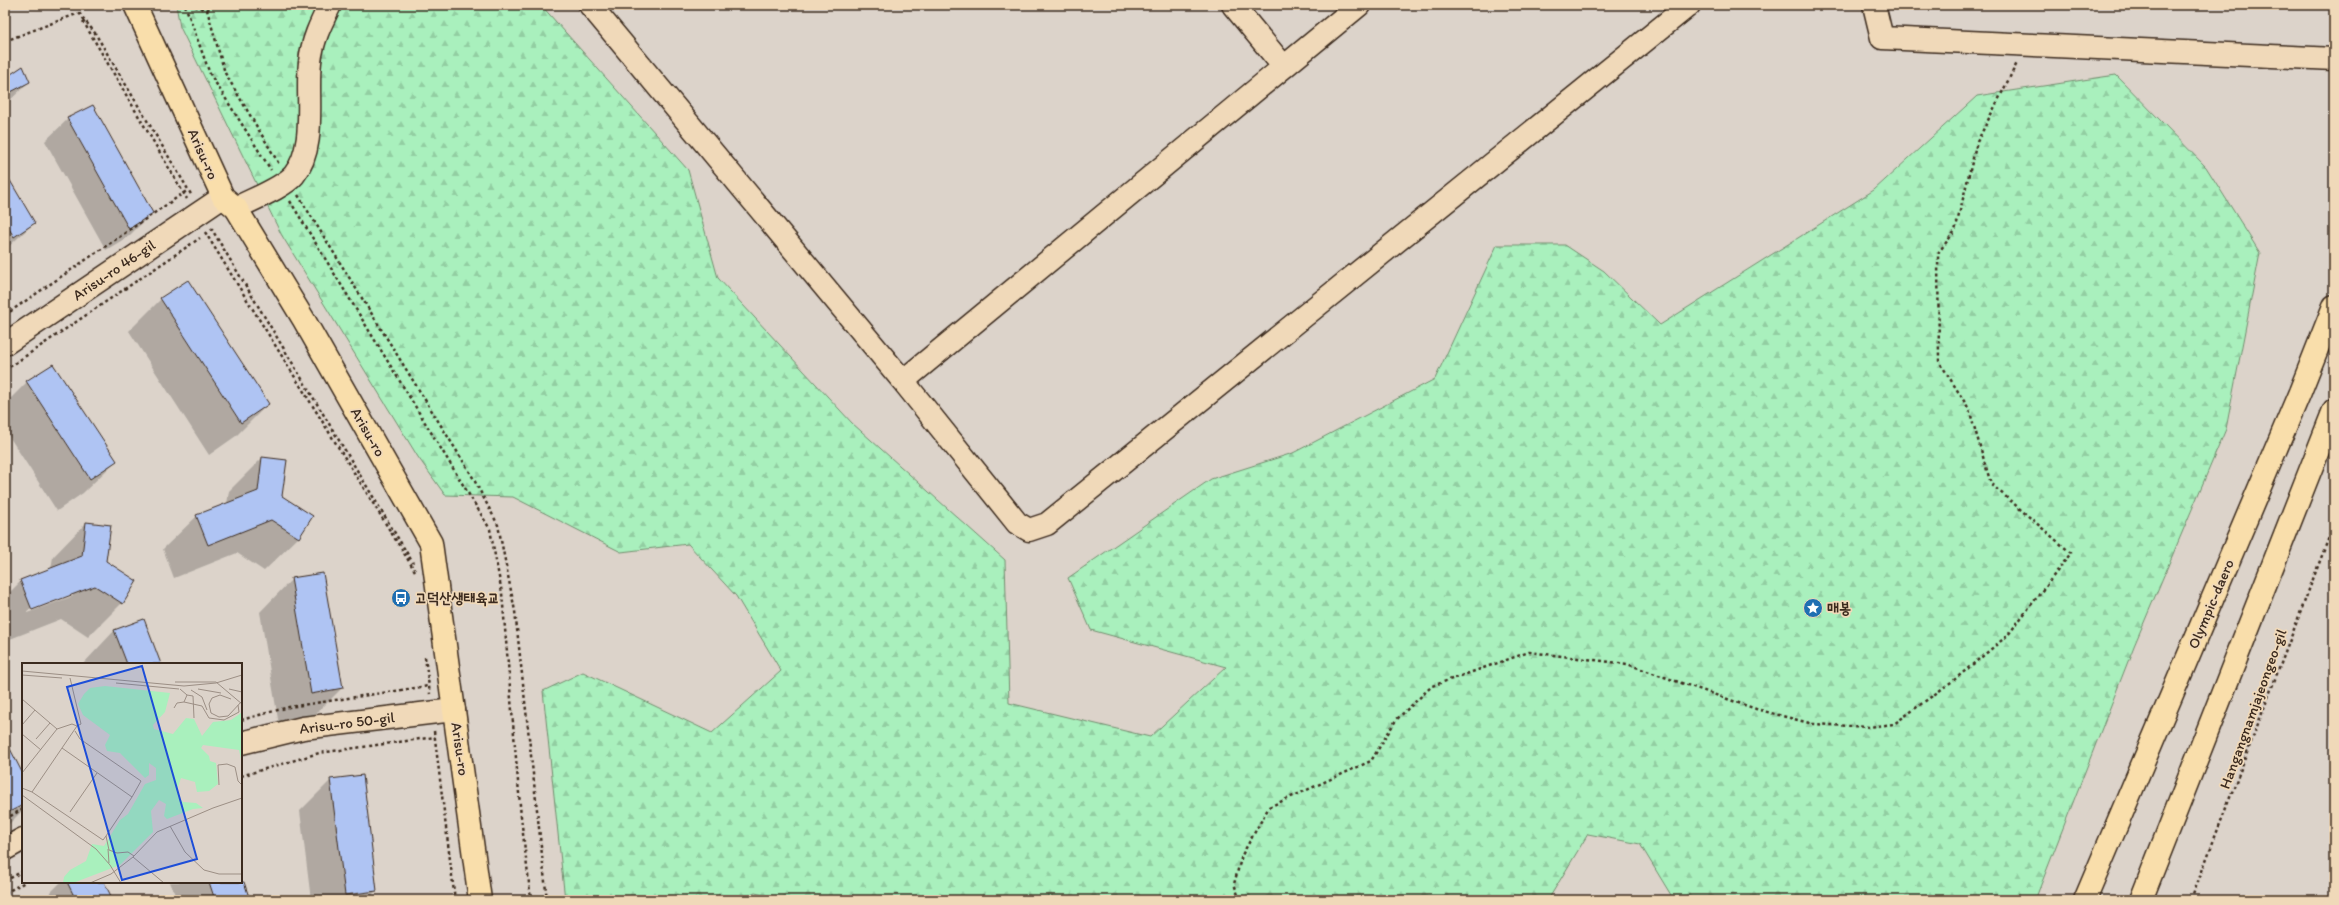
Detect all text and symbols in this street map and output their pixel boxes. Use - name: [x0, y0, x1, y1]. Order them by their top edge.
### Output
- street label: Arisu-ro: [184, 126, 222, 182]
- street label: Arisu-ro 46-gil: [69, 235, 159, 304]
- street label: Arisu-ro: [347, 404, 389, 460]
- street label: Olympic-daero: [2184, 556, 2238, 652]
- bus stop icon: 고덕산생태육교: [390, 587, 412, 609]
- place label: 고덕산생태육교: [415, 589, 500, 607]
- place icon: 매봉: [1802, 597, 1824, 619]
- place label: 매봉: [1827, 599, 1851, 617]
- street label: Hangangnamjajeongeo-gil: [2216, 626, 2291, 791]
- inset map: [22, 663, 242, 883]
- street label: Arisu-ro 50-gil: [298, 708, 397, 738]
- street label: Arisu-ro: [447, 721, 473, 777]

